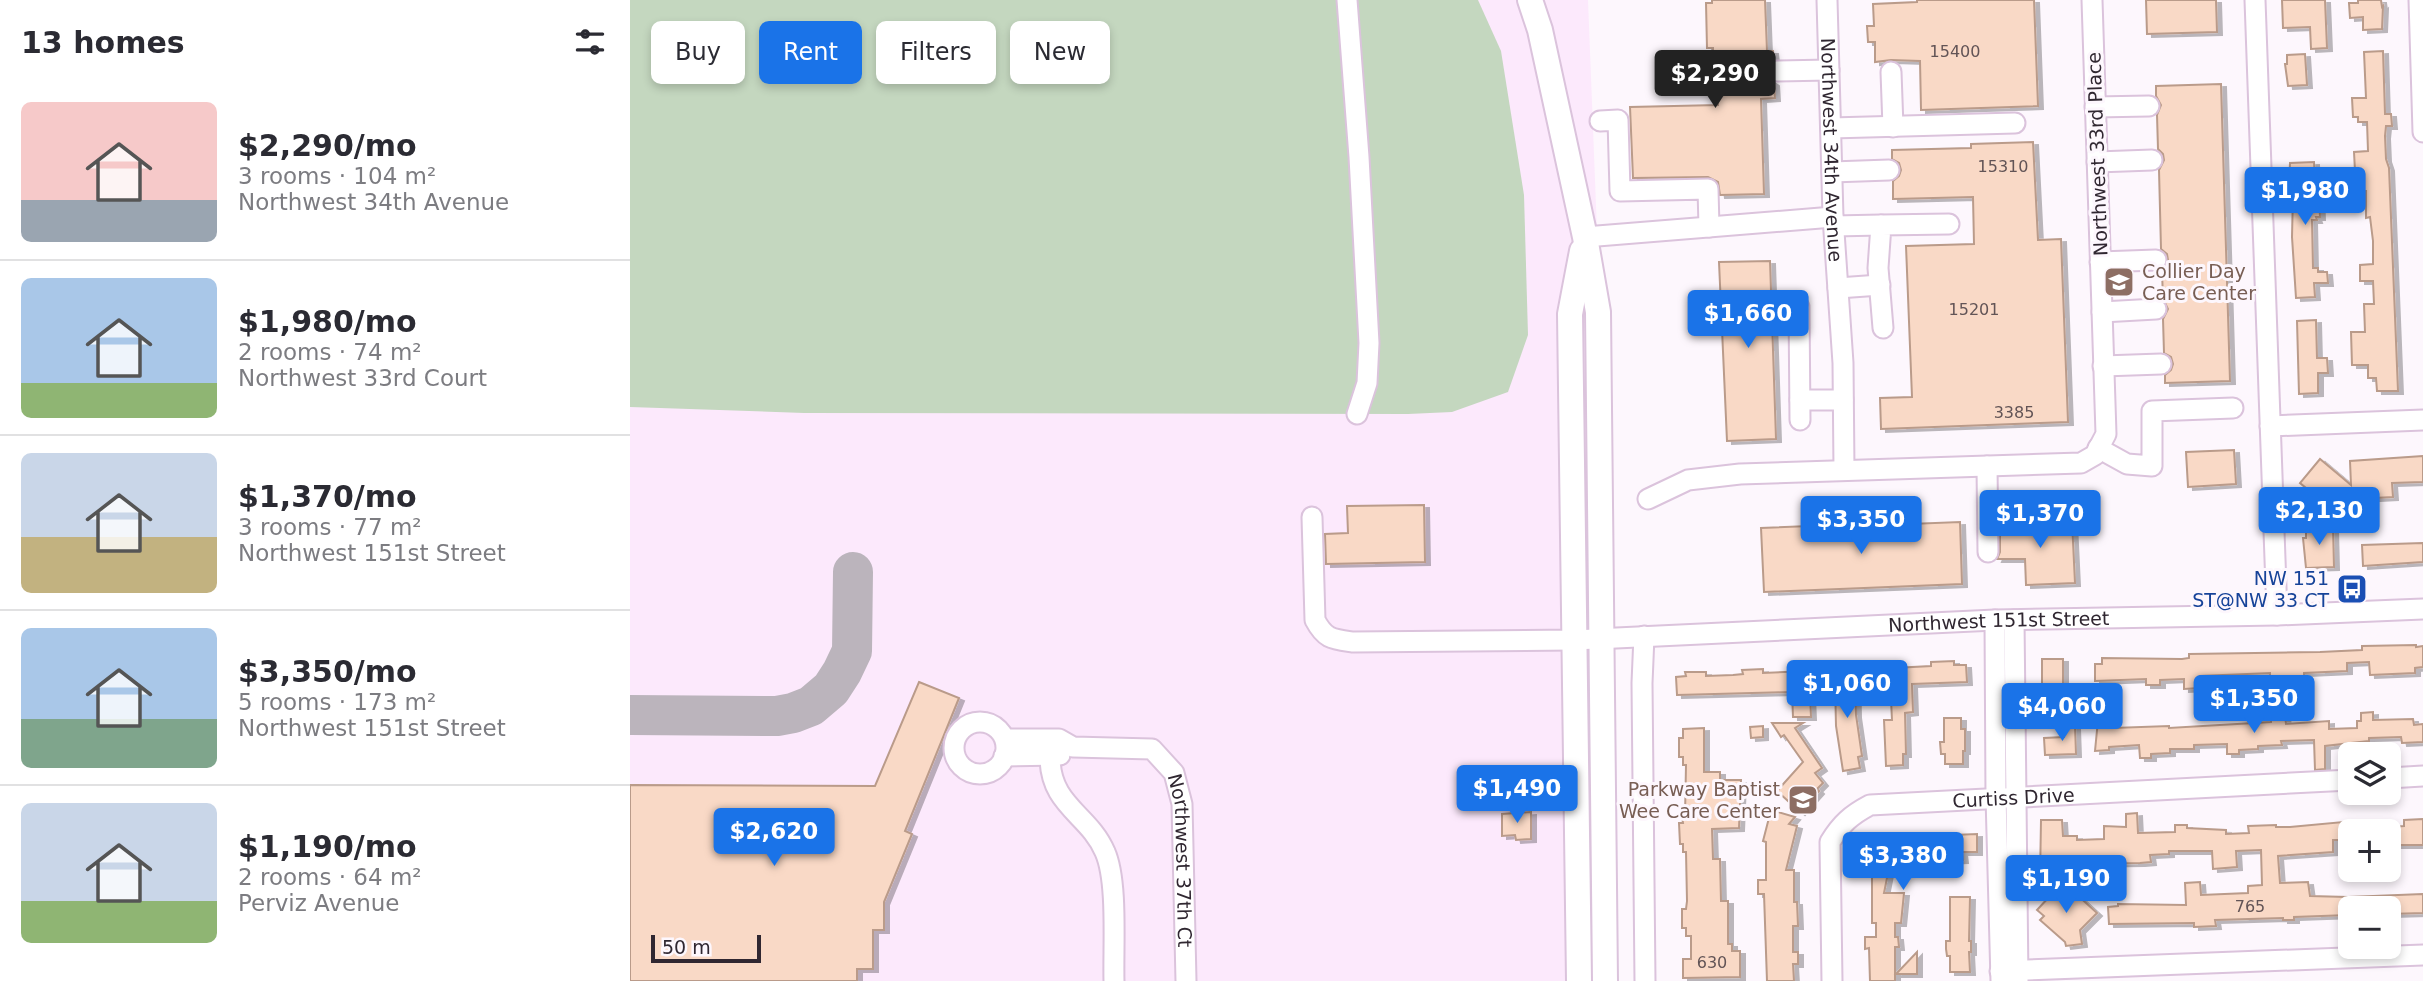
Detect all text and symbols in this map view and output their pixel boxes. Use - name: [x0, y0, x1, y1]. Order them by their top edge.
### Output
- chip: Buy: [651, 21, 745, 84]
- chip: Rent: [759, 21, 862, 84]
- chip: Filters: [876, 21, 996, 84]
- chip: New: [1010, 21, 1110, 84]
- icon: filters: [571, 23, 609, 61]
- text: 13 homes: [21, 25, 185, 60]
- street label: Northwest 34th Avenue: [1817, 38, 1847, 263]
- house number: 15400: [1930, 42, 1980, 61]
- pin: $2,290: [1658, 50, 1772, 110]
- street label: Northwest 33rd Place: [2082, 52, 2112, 256]
- text: $2,290: [1671, 60, 1759, 86]
- text: $2,290/mo: [238, 128, 417, 163]
- icon: home: [77, 130, 161, 214]
- house number: 15310: [1978, 157, 2028, 176]
- text: 3 rooms · 104 m²: [238, 163, 436, 189]
- pin: $1,980: [2248, 168, 2362, 227]
- text: $1,980: [2261, 177, 2349, 203]
- text: Northwest 34th Avenue: [238, 189, 509, 215]
- place label: Collier Day Care Center: [2142, 260, 2256, 304]
- school or university icon: Collier Day Care Center: [2102, 265, 2136, 299]
- pin: $1,660: [1691, 290, 1805, 350]
- text: $1,660: [1704, 300, 1792, 326]
- house number: 15201: [1949, 300, 1999, 319]
- text: $1,980/mo: [238, 304, 417, 339]
- icon: home: [77, 306, 161, 390]
- text: 2 rooms · 74 m²: [238, 339, 422, 365]
- text: Northwest 33rd Court: [238, 365, 487, 391]
- house number: 3385: [1994, 403, 2034, 422]
- text: $1,370/mo: [238, 479, 417, 514]
- icon: home: [77, 481, 161, 565]
- pin: $2,130: [2262, 488, 2376, 547]
- pin: $1,370: [1983, 490, 2097, 550]
- pin: $3,350: [1804, 496, 1918, 556]
- text: $2,130: [2275, 497, 2363, 523]
- text: $1,370: [1996, 500, 2084, 526]
- text: $3,350: [1817, 506, 1905, 532]
- text: 3 rooms · 77 m²: [238, 514, 422, 540]
- text: Northwest 151st Street: [238, 540, 506, 566]
- place label: NW 151 ST@NW 33 CT: [2192, 567, 2329, 611]
- bus stop icon: NW 151 ST@NW 33 CT: [2335, 572, 2369, 606]
- street label: Northwest 151st Street: [1888, 607, 2110, 636]
- text: $3,350/mo: [238, 654, 417, 689]
- icon: home: [77, 656, 161, 740]
- pin: $1,060: [1790, 660, 1904, 720]
- text: $1,060: [1803, 670, 1891, 696]
- pin: $1,350: [2197, 676, 2311, 735]
- pin: $4,060: [2005, 684, 2119, 743]
- text: $1,350: [2210, 685, 2298, 711]
- text: 5 rooms · 173 m²: [238, 689, 436, 715]
- text: $4,060: [2018, 693, 2106, 719]
- text: Northwest 151st Street: [238, 715, 506, 741]
- map controls: [2338, 742, 2401, 959]
- button: layers: [2338, 742, 2401, 805]
- pin: $1,490: [1460, 766, 1574, 825]
- street label: Northwest 37th Ct: [1164, 771, 1196, 948]
- text: $1,490: [1473, 775, 1561, 801]
- place label: Parkway Baptist Wee Care Center: [1619, 778, 1780, 822]
- school or university icon: Parkway Baptist Wee Care Center: [1786, 783, 1820, 817]
- street label: Curtiss Drive: [1952, 783, 2075, 812]
- pin: $2,620: [717, 808, 831, 868]
- text: $2,620: [730, 818, 818, 844]
- button: +: [2338, 819, 2401, 882]
- text: $1,190/mo: [238, 829, 417, 864]
- icon: home: [77, 831, 161, 915]
- pin: $3,380: [1846, 832, 1960, 892]
- text: $3,380: [1859, 842, 1947, 868]
- pin: $1,190: [2009, 856, 2123, 915]
- text: 2 rooms · 64 m²: [238, 864, 422, 890]
- text: $1,190: [2022, 865, 2110, 891]
- text: Perviz Avenue: [238, 890, 400, 916]
- button: −: [2338, 896, 2401, 959]
- house number: 765: [2235, 897, 2265, 916]
- scale bar: [651, 932, 761, 964]
- text: 50 m: [662, 936, 711, 958]
- house number: 630: [1697, 953, 1727, 972]

